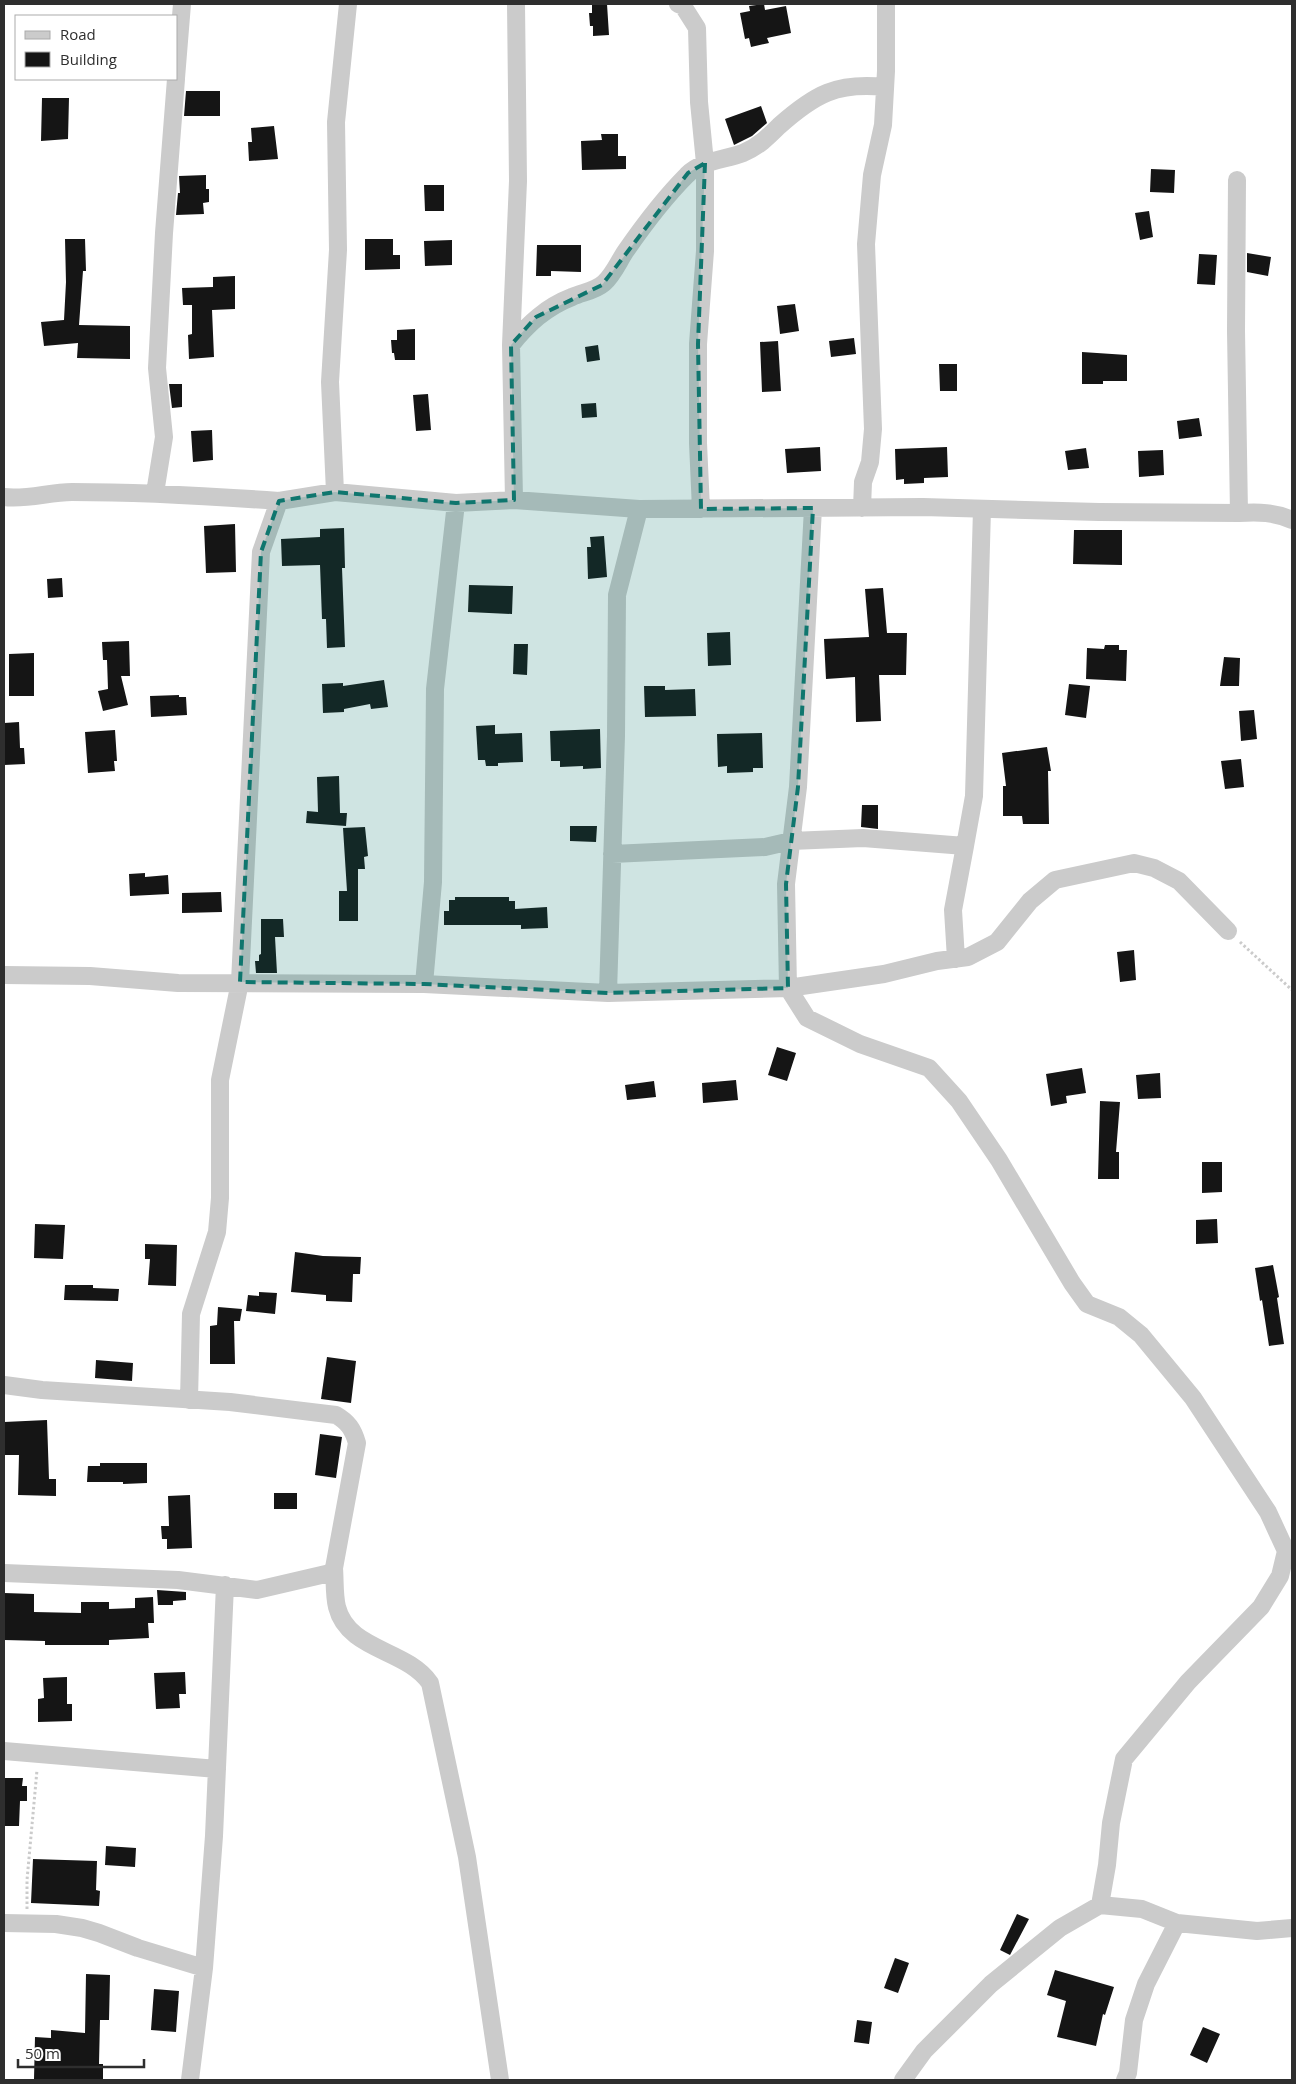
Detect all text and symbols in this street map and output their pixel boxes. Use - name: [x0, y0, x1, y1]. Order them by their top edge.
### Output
- legend: [15, 15, 178, 80]
- text: Road: [60, 24, 96, 44]
- text: Building: [60, 49, 117, 69]
- scale bar: [18, 2036, 144, 2068]
- text: 50 m: [25, 2043, 60, 2063]

